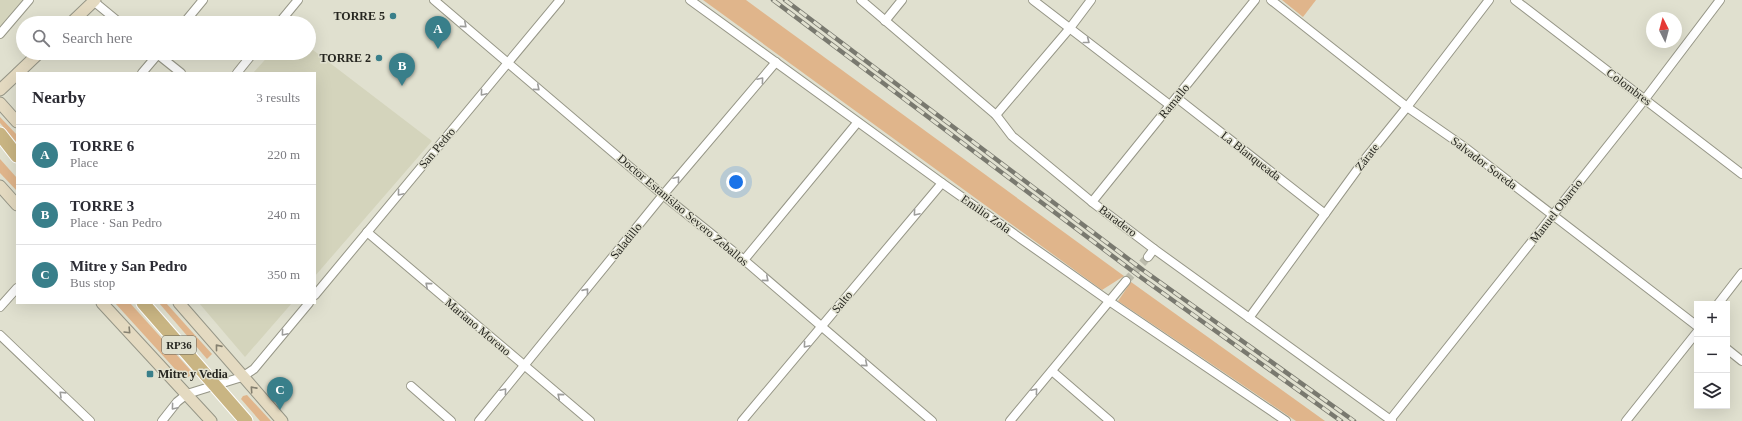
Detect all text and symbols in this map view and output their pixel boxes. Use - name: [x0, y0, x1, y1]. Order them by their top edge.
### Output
- place label: TORRE 5: [334, 9, 385, 23]
- marker: TORRE 5: [388, 11, 398, 21]
- north arrow: [1646, 12, 1682, 48]
- search box: [16, 16, 316, 60]
- pin: A: [425, 16, 451, 49]
- one-way arrow: [459, 21, 467, 28]
- icon: search: [30, 27, 52, 49]
- text: Search here: [62, 30, 132, 46]
- one-way arrow: [1082, 36, 1089, 43]
- place label: TORRE 2: [320, 51, 371, 65]
- marker: TORRE 2: [374, 53, 384, 63]
- pin: B: [389, 53, 415, 86]
- street label: Colombres: [1604, 66, 1655, 109]
- one-way arrow: [756, 77, 763, 84]
- street label: Ramallo: [1156, 81, 1192, 121]
- one-way arrow: [533, 84, 540, 91]
- text: Nearby: [32, 88, 86, 107]
- one-way arrow: [480, 88, 487, 96]
- text: 3 results: [256, 90, 300, 105]
- street label: San Pedro: [416, 125, 458, 171]
- street label: La Blanqueada: [1218, 128, 1284, 184]
- street label: Salvador Soreda: [1448, 134, 1520, 193]
- text: TORRE 6: [70, 138, 134, 154]
- street label: Zárate: [1352, 141, 1382, 173]
- text: A: [40, 147, 50, 162]
- text: 220 m: [267, 147, 300, 162]
- street label: Doctor Estanislao Severo Zeballos: [615, 151, 751, 269]
- text: Place: [70, 155, 98, 170]
- your location: [726, 172, 746, 192]
- one-way arrow: [672, 176, 680, 184]
- street label: Manuel Obarrio: [1527, 176, 1585, 246]
- one-way arrow: [397, 188, 404, 196]
- street label: Emilio Zola: [958, 192, 1014, 237]
- text: TORRE 3: [70, 198, 134, 214]
- street label: Baradero: [1096, 202, 1140, 240]
- text: B: [41, 207, 49, 222]
- text: 240 m: [267, 207, 300, 222]
- one-way arrow: [914, 208, 921, 216]
- text: Place · San Pedro: [70, 215, 162, 230]
- street label: Saladillo: [607, 220, 645, 262]
- text: Mitre y San Pedro: [70, 258, 187, 274]
- text: C: [40, 267, 50, 282]
- text: 350 m: [267, 267, 300, 282]
- text: Bus stop: [70, 275, 115, 290]
- one-way arrow: [762, 275, 769, 282]
- one-way arrow: [426, 282, 433, 289]
- one-way arrow: [582, 288, 589, 295]
- street label: Salto: [829, 288, 855, 316]
- street label: Mariano Moreno: [442, 295, 514, 359]
- map controls: [1694, 301, 1730, 409]
- button: +: [1694, 301, 1730, 337]
- one-way arrow: [124, 326, 131, 334]
- one-way arrow: [281, 328, 288, 336]
- road number: RP36: [162, 336, 196, 354]
- button: −: [1694, 337, 1730, 373]
- one-way arrow: [803, 340, 810, 347]
- one-way arrow: [216, 344, 223, 351]
- one-way arrow: [860, 359, 868, 366]
- place label: Mitre y Vedia: [158, 367, 228, 381]
- marker: Mitre y Vedia: [145, 369, 155, 379]
- button: layers: [1694, 373, 1730, 409]
- pin: C: [267, 377, 293, 410]
- one-way arrow: [251, 386, 258, 393]
- one-way arrow: [499, 389, 506, 396]
- one-way arrow: [1031, 389, 1038, 396]
- one-way arrow: [59, 391, 67, 399]
- one-way arrow: [557, 394, 564, 401]
- one-way arrow: [171, 402, 178, 409]

